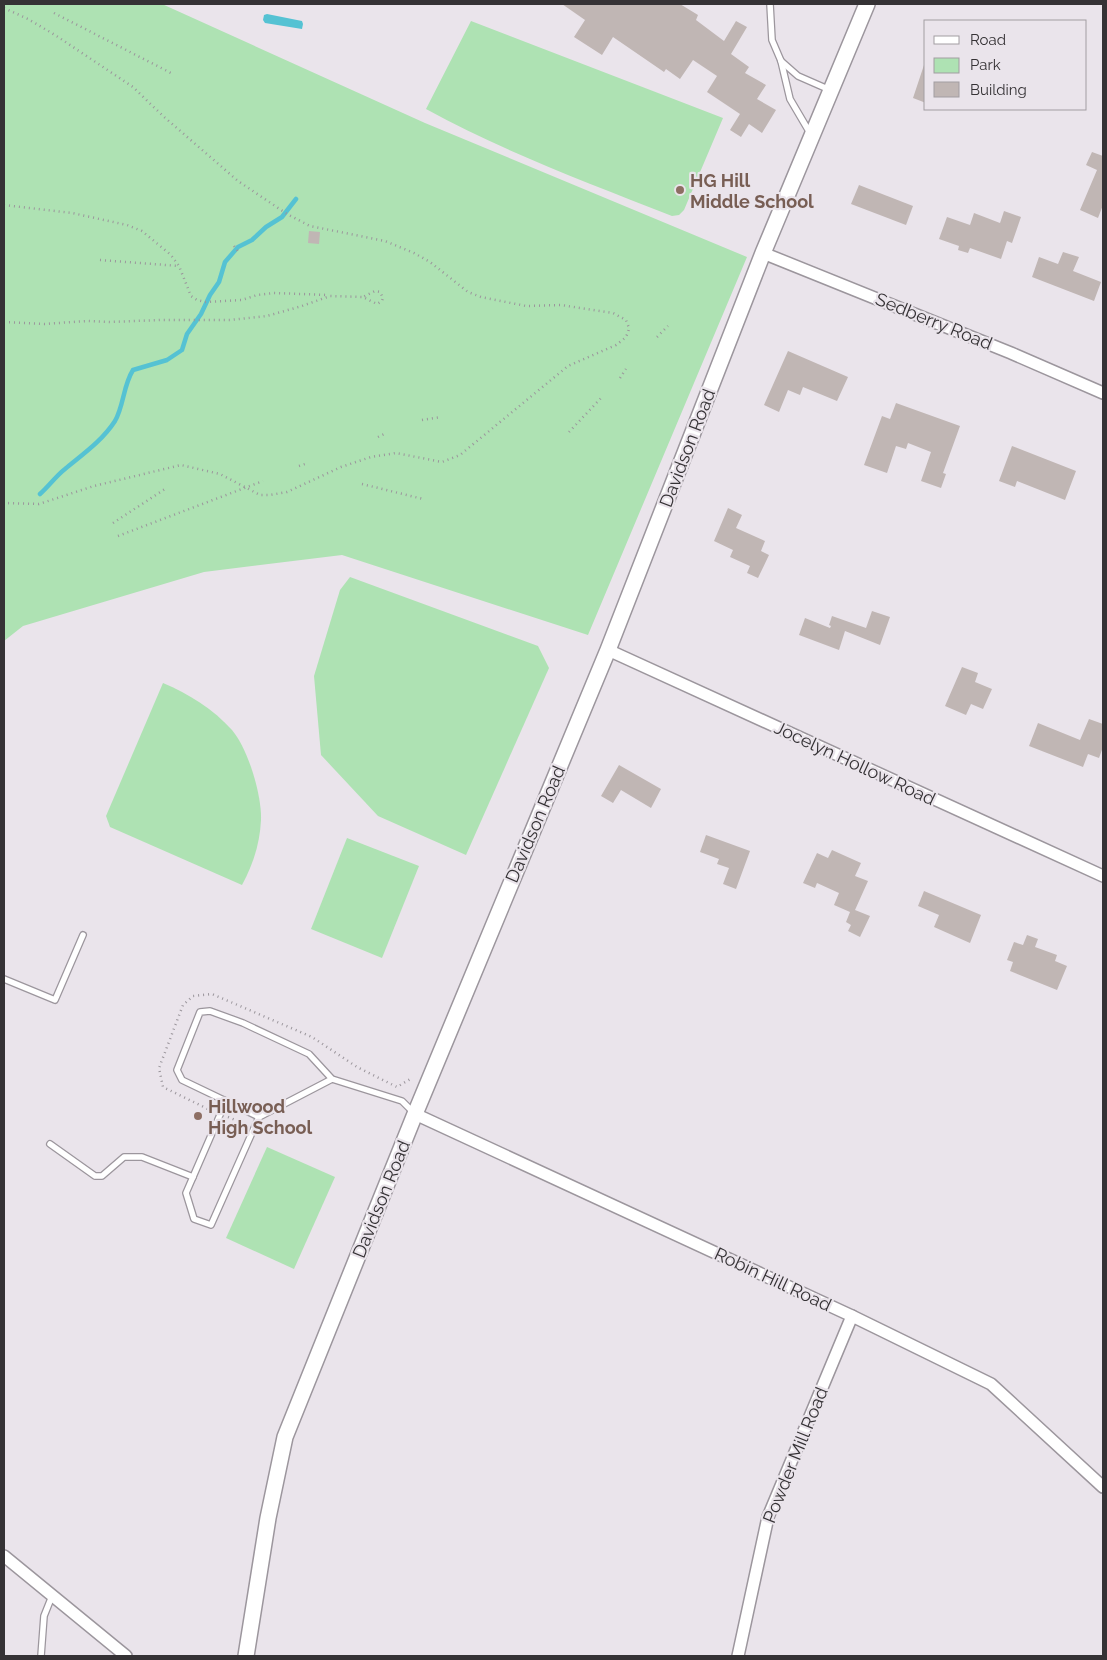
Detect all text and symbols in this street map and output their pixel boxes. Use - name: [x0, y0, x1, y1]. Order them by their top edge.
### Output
- legend: [924, 20, 1087, 110]
- text: Road: [970, 31, 1006, 49]
- text: Park: [970, 56, 1001, 74]
- text: Building: [970, 81, 1027, 99]
- place label: HG Hill Middle School: [690, 170, 814, 212]
- marker: HG Hill Middle School: [674, 184, 686, 196]
- street label: Sedberry Road: [873, 288, 995, 354]
- street label: Davidson Road: [655, 386, 719, 510]
- street label: Jocelyn Hollow Road: [771, 717, 939, 809]
- street label: Davidson Road: [501, 763, 569, 885]
- place label: Hillwood High School: [208, 1096, 312, 1138]
- marker: Hillwood High School: [192, 1110, 204, 1122]
- street label: Davidson Road: [348, 1137, 414, 1261]
- street label: Robin Hill Road: [711, 1243, 835, 1315]
- street label: Powder Mill Road: [758, 1384, 832, 1526]

